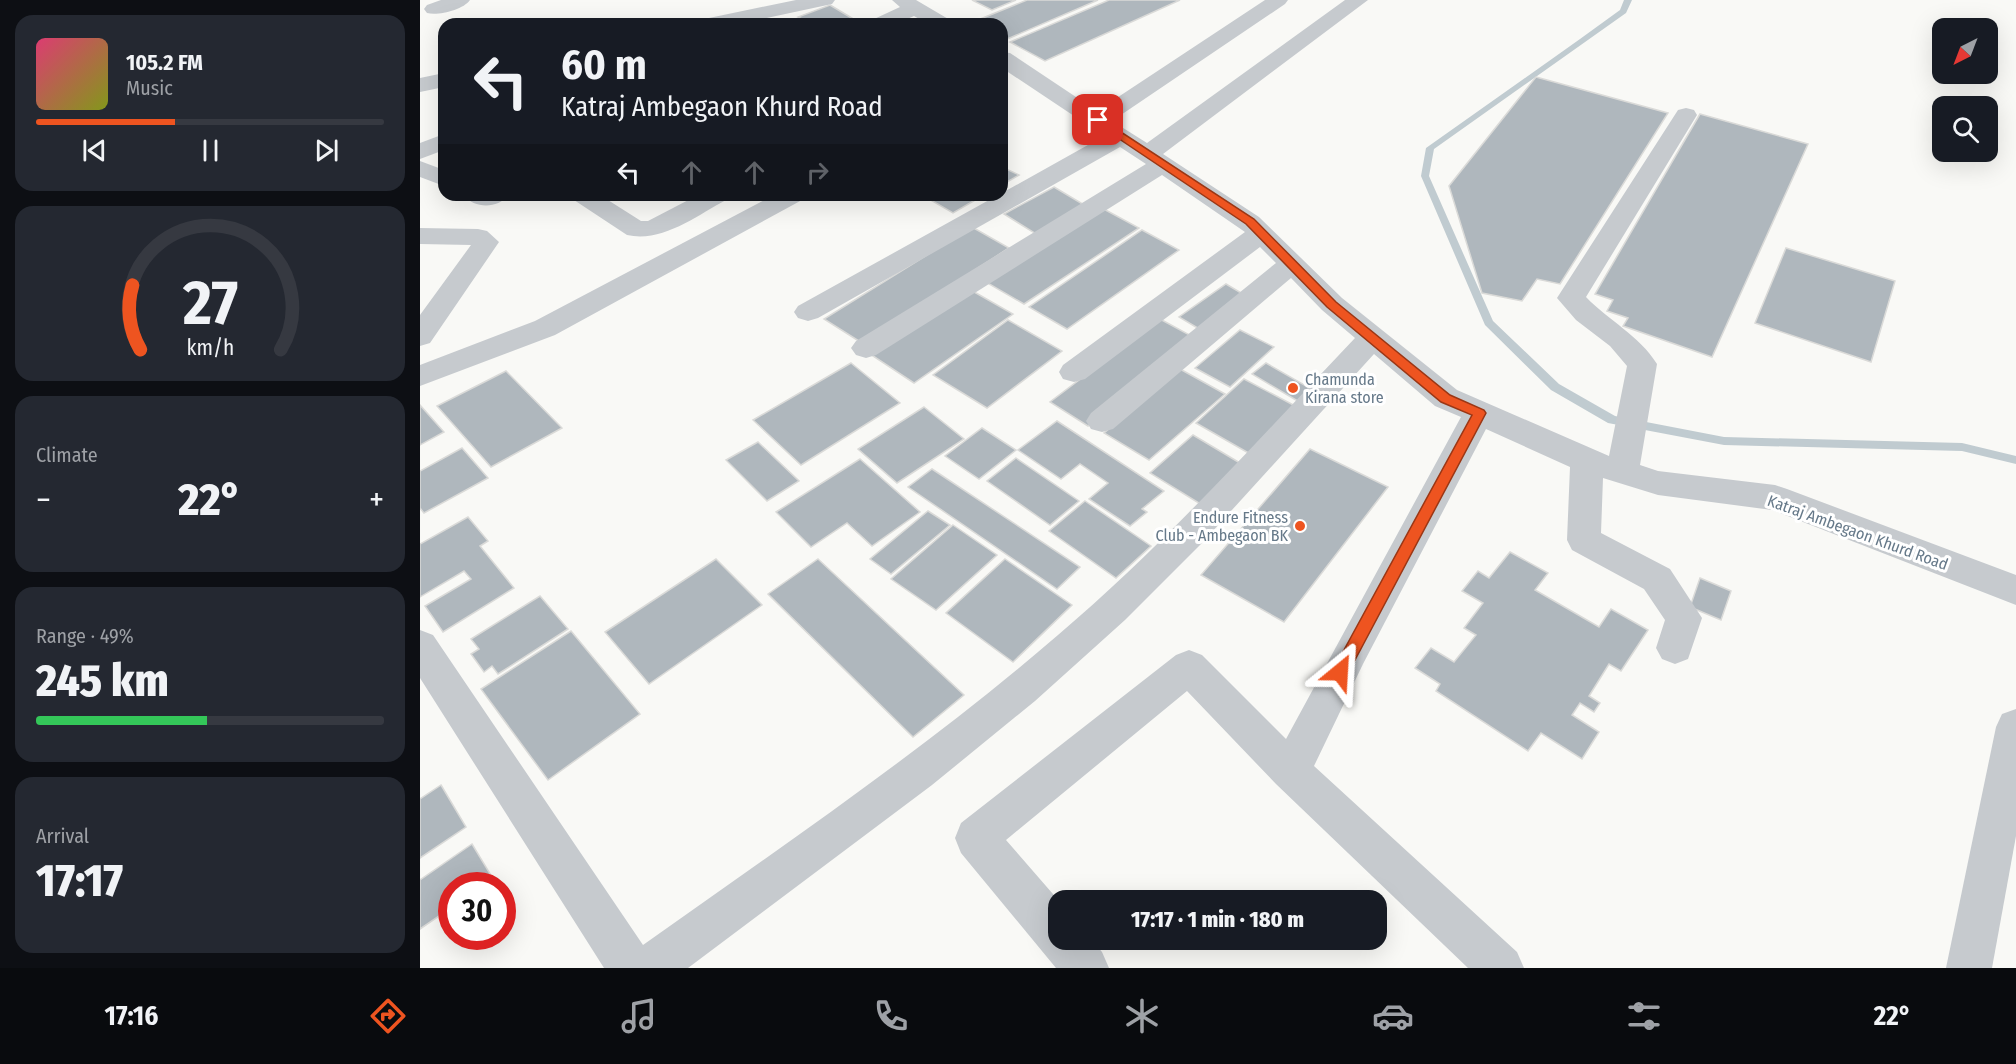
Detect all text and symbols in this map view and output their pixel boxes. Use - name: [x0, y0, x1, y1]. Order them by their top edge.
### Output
- north arrow: [1932, 18, 1998, 84]
- map controls: [1932, 18, 1998, 162]
- text: 60 m: [561, 40, 647, 90]
- icon: left: [462, 42, 540, 120]
- text: 105.2 FM: [126, 49, 203, 76]
- text: Music: [126, 76, 173, 100]
- text: Katraj Ambegaon Khurd Road: [561, 91, 883, 123]
- pin: [1072, 94, 1123, 145]
- button: search: [1932, 96, 1998, 162]
- icon: arrive: [1081, 103, 1114, 136]
- icon: previous: [78, 134, 111, 167]
- icon: pause: [194, 134, 227, 167]
- icon: next: [310, 134, 343, 167]
- icon: left: [612, 156, 645, 189]
- icon: ahead: [675, 156, 708, 189]
- icon: ahead: [738, 156, 771, 189]
- icon: right: [801, 156, 834, 189]
- text: 27: [181, 267, 238, 342]
- text: km/h: [186, 336, 234, 362]
- place label: Chamunda Kirana store: [1305, 370, 1384, 407]
- marker: Chamunda Kirana store: [1286, 381, 1300, 395]
- text: Climate: [36, 443, 98, 467]
- text: 22°: [178, 473, 242, 527]
- text: −: [36, 480, 51, 520]
- text: +: [369, 480, 384, 520]
- street label: Katraj Ambegaon Khurd Road: [1765, 491, 1951, 574]
- place label: Endure Fitness Club - Ambegaon BK: [1155, 508, 1289, 545]
- marker: Endure Fitness Club - Ambegaon BK: [1293, 519, 1307, 533]
- text: Range · 49%: [36, 624, 134, 648]
- position arrow: [1308, 640, 1372, 704]
- text: 245 km: [36, 654, 169, 708]
- text: Arrival: [36, 824, 89, 848]
- text: 17:17: [36, 854, 123, 908]
- speed limit sign: 30: [438, 872, 516, 950]
- text: 17:17 · 1 min · 180 m: [1131, 906, 1304, 933]
- icon: directions: [367, 995, 409, 1037]
- icon: music: [618, 995, 660, 1037]
- icon: phone: [870, 995, 912, 1037]
- icon: climate: [1121, 995, 1163, 1037]
- icon: car: [1372, 995, 1414, 1037]
- icon: filters: [1623, 995, 1665, 1037]
- text: 17:16: [105, 1000, 158, 1032]
- text: 22°: [1874, 1000, 1911, 1032]

